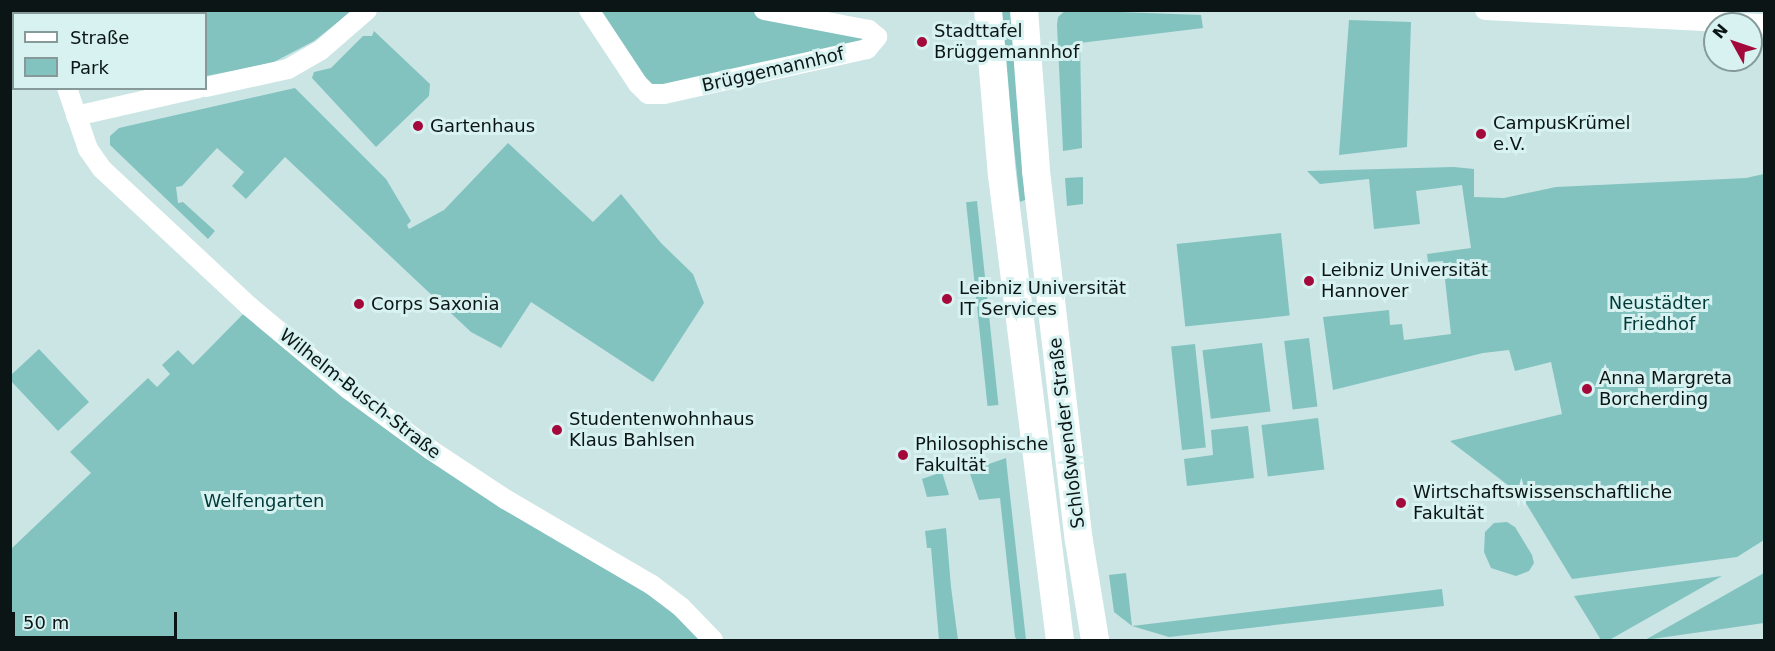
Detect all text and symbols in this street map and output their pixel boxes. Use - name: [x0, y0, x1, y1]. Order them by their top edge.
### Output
- legend: [12, 12, 207, 90]
- north arrow: [1703, 12, 1763, 72]
- text: N: [1709, 20, 1732, 43]
- place label: Stadttafel Brüggemannhof: [934, 21, 1079, 63]
- text: Straße: [70, 27, 129, 48]
- marker: Stadttafel Brüggemannhof: [915, 35, 929, 49]
- street label: Brüggemannhof: [700, 43, 846, 97]
- text: Park: [70, 57, 109, 78]
- place label: CampusKrümel e.V.: [1493, 113, 1631, 156]
- place label: Gartenhaus: [430, 115, 535, 137]
- marker: Gartenhaus: [411, 119, 425, 133]
- marker: CampusKrümel e.V.: [1474, 127, 1488, 141]
- place label: Leibniz Universität Hannover: [1321, 260, 1488, 302]
- marker: Leibniz Universität Hannover: [1302, 274, 1316, 288]
- place label: Leibniz Universität IT Services: [959, 278, 1126, 320]
- marker: Leibniz Universität IT Services: [940, 292, 954, 306]
- place label: Corps Saxonia: [371, 293, 500, 315]
- park label: Neustädter Friedhof: [1609, 293, 1709, 336]
- marker: Corps Saxonia: [352, 297, 366, 311]
- street label: Wilhelm-Busch-Straße: [275, 324, 445, 464]
- street label: Schloßwender Straße: [1045, 336, 1089, 530]
- place label: Anna Margreta Borcherding: [1599, 368, 1732, 410]
- marker: Anna Margreta Borcherding: [1580, 382, 1594, 396]
- place label: Studentenwohnhaus Klaus Bahlsen: [569, 409, 754, 452]
- marker: Studentenwohnhaus Klaus Bahlsen: [550, 423, 564, 437]
- place label: Philosophische Fakultät: [915, 434, 1048, 476]
- marker: Philosophische Fakultät: [896, 448, 910, 462]
- place label: Wirtschaftswissenschaftliche Fakultät: [1413, 482, 1672, 524]
- park label: Welfengarten: [203, 490, 325, 512]
- marker: Wirtschaftswissenschaftliche Fakultät: [1394, 496, 1408, 510]
- scale bar: [15, 600, 180, 638]
- text: 50 m: [23, 612, 69, 633]

